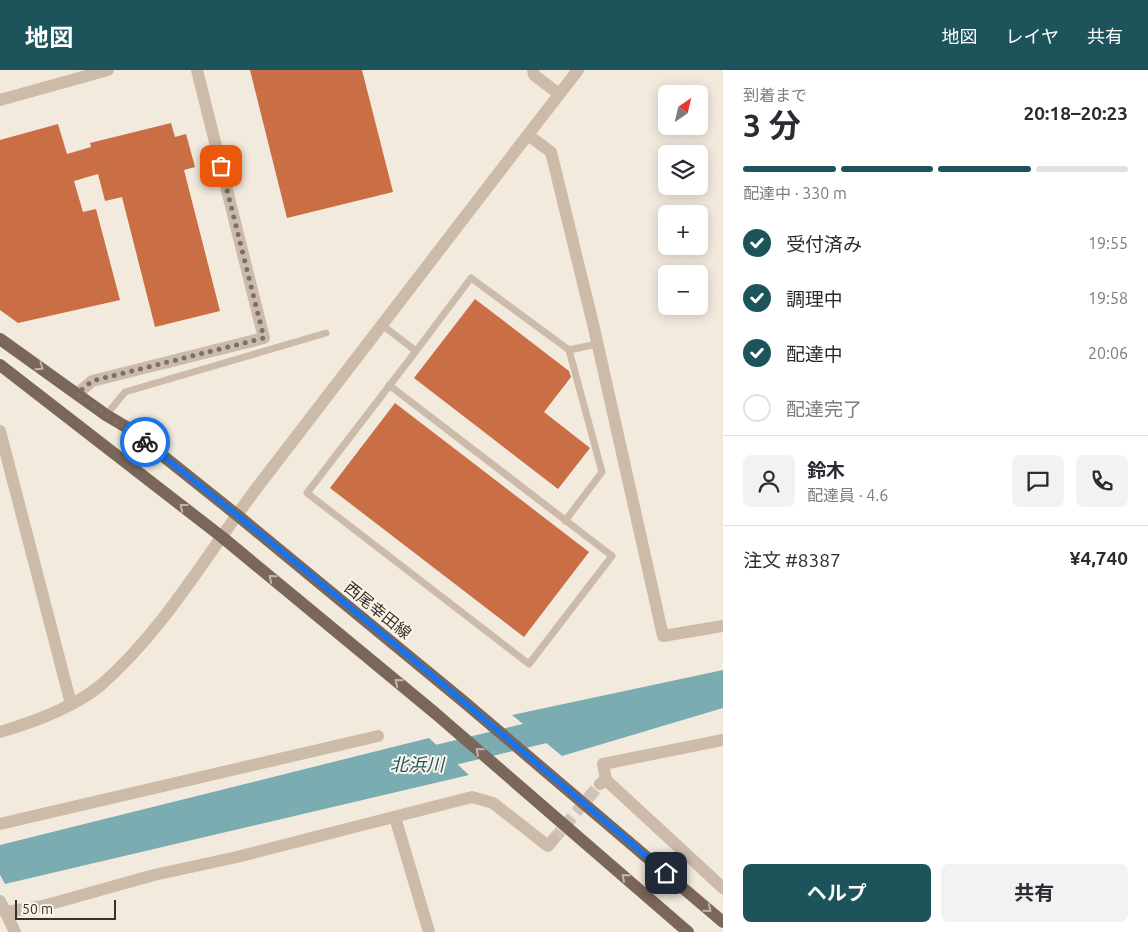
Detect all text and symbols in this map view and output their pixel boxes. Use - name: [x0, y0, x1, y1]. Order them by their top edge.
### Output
- text: 地図: [25, 24, 73, 51]
- text: 地図: [942, 26, 978, 46]
- text: レイヤ: [1006, 26, 1059, 46]
- text: 共有: [1087, 26, 1123, 46]
- north arrow: [658, 85, 708, 135]
- map controls: [658, 85, 708, 315]
- text: 到着まで: [743, 86, 807, 104]
- text: 20:18–20:23: [1023, 102, 1128, 124]
- text: 3 分: [743, 107, 801, 143]
- pin: [200, 145, 242, 187]
- button: layers: [658, 145, 708, 195]
- icon: bag: [207, 152, 235, 180]
- text: 配達中 · 330 m: [743, 184, 847, 202]
- button: +: [658, 205, 708, 255]
- icon: check: [743, 229, 771, 257]
- text: 受付済み: [786, 233, 862, 255]
- text: 19:55: [1088, 234, 1128, 252]
- button: −: [658, 265, 708, 315]
- icon: check: [743, 284, 771, 312]
- text: 調理中: [786, 288, 843, 310]
- text: 19:58: [1088, 289, 1128, 307]
- icon: check: [743, 339, 771, 367]
- text: 配達中: [786, 343, 843, 365]
- text: 20:06: [1088, 344, 1128, 362]
- one-way arrow: [34, 361, 44, 370]
- text: 配達完了: [786, 398, 862, 420]
- courier: [120, 417, 170, 467]
- icon: bike: [131, 428, 159, 456]
- button: person: [743, 455, 795, 507]
- button: chat: [1012, 455, 1064, 507]
- button: phone: [1076, 455, 1128, 507]
- text: 鈴木: [807, 459, 845, 481]
- text: 配達員 · 4.6: [807, 486, 888, 504]
- one-way arrow: [180, 504, 189, 512]
- text: ¥4,740: [1070, 547, 1128, 569]
- text: 注文 #8387: [743, 549, 841, 571]
- one-way arrow: [269, 575, 278, 584]
- street label: 西尾幸田線: [341, 578, 415, 642]
- one-way arrow: [394, 678, 403, 687]
- one-way arrow: [476, 748, 485, 757]
- water label: 北浜川: [390, 754, 446, 774]
- pin: [645, 852, 687, 894]
- icon: home: [652, 859, 680, 887]
- button: ヘルプ: [743, 864, 931, 922]
- button: 共有: [941, 864, 1128, 922]
- one-way arrow: [622, 875, 631, 883]
- scale bar: [15, 897, 116, 920]
- text: 50 m: [22, 901, 53, 917]
- one-way arrow: [703, 903, 712, 912]

